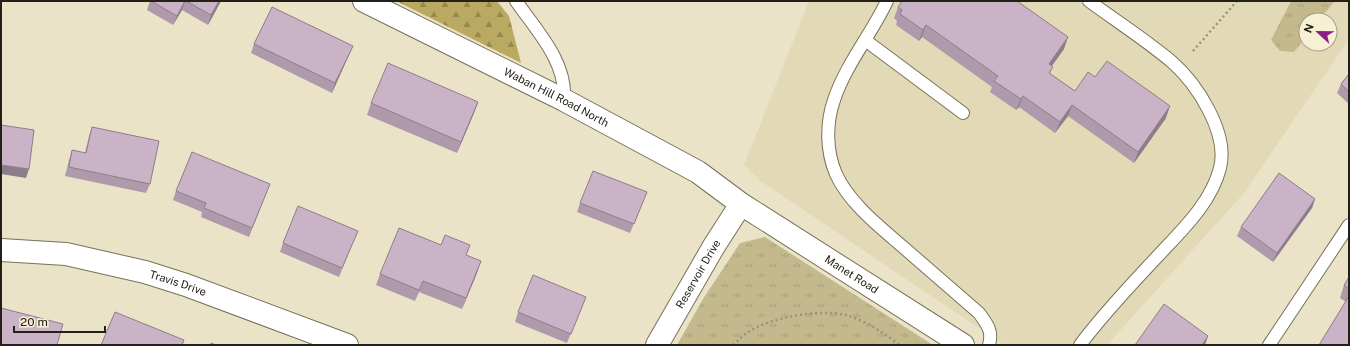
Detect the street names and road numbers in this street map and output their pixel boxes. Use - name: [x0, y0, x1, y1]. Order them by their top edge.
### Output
- street label: Waban Hill Road North: [502, 65, 611, 129]
- street label: Reservoir Drive: [673, 237, 723, 311]
- street label: Manet Road: [823, 253, 881, 296]
- street label: Travis Drive: [148, 268, 208, 298]

